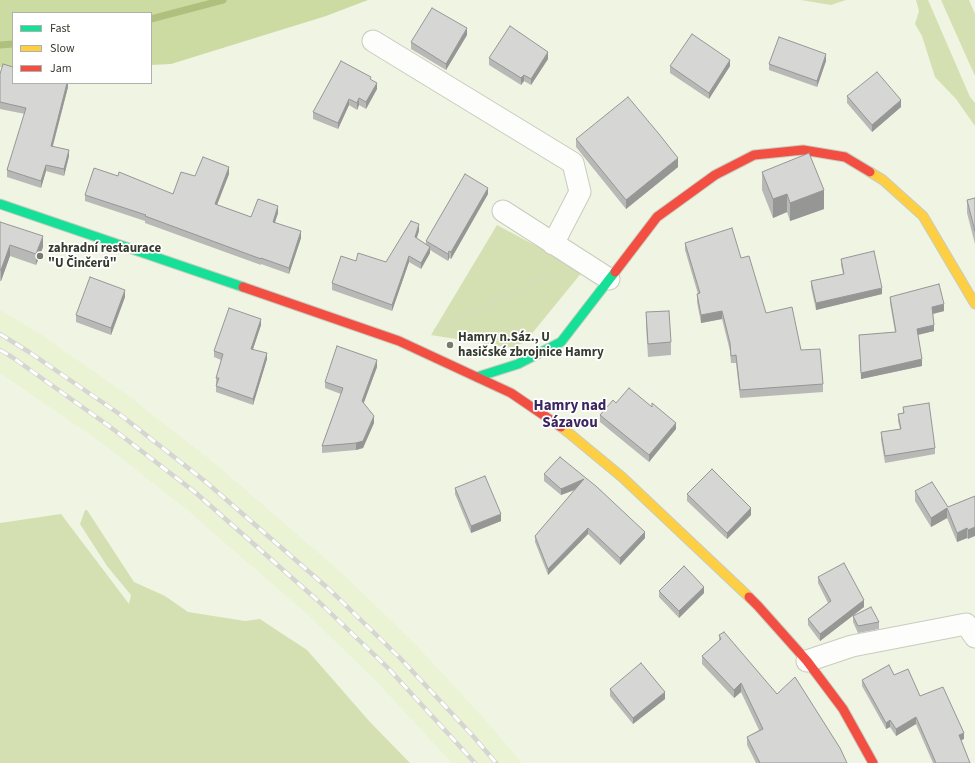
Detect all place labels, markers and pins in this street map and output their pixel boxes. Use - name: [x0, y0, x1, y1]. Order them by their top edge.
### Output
- place label: zahradní restaurace "U Činčerů": [48, 241, 161, 272]
- marker: zahradní restaurace "U Činčerů": [35, 251, 45, 261]
- place label: Hamry n.Sáz., U hasičské zbrojnice Hamry: [458, 330, 604, 361]
- marker: Hamry n.Sáz., U hasičské zbrojnice Hamry: [445, 340, 455, 350]

